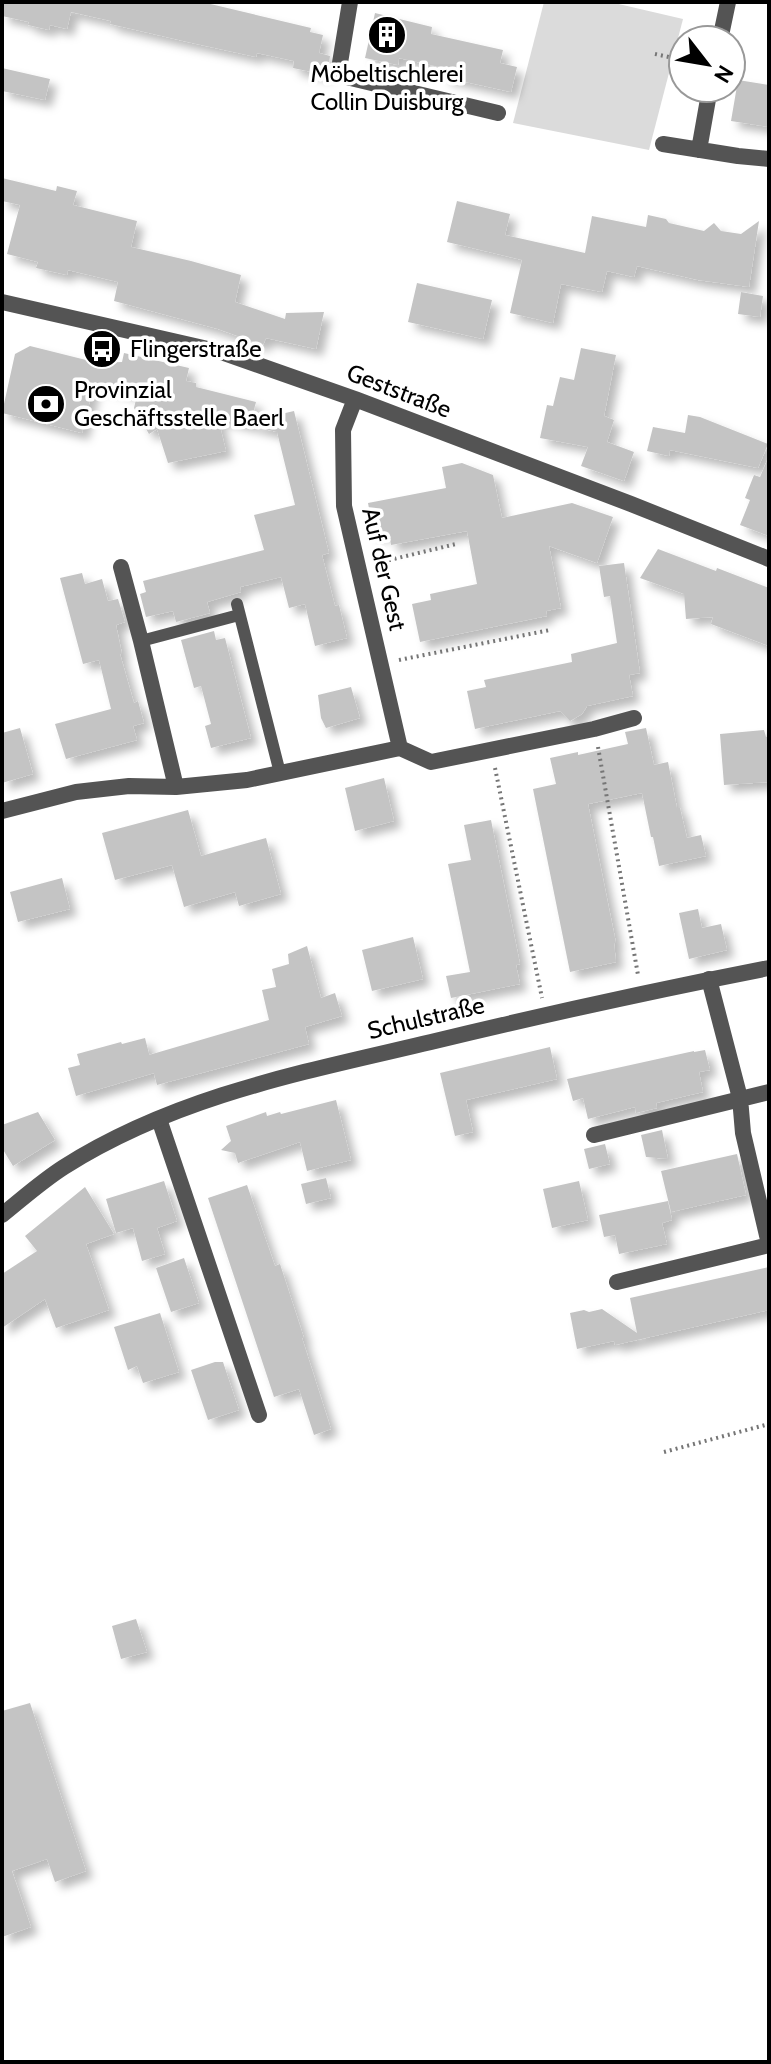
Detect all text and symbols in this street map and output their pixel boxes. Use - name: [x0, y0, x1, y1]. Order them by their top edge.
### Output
- building icon: Möbeltischlerei Collin Duisburg: [366, 14, 408, 56]
- north arrow: [667, 24, 747, 104]
- place label: Möbeltischlerei Collin Duisburg: [310, 59, 465, 116]
- text: N: [708, 60, 739, 88]
- bus stop icon: Flingerstraße: [81, 328, 123, 370]
- place label: Flingerstraße: [130, 334, 262, 363]
- street label: Geststraße: [343, 357, 455, 424]
- place label: Provinzial Geschäftsstelle Baerl: [74, 375, 284, 432]
- bank icon: Provinzial Geschäftsstelle Baerl: [25, 383, 67, 425]
- street label: Auf der Gest: [356, 505, 413, 633]
- street label: Schulstraße: [365, 990, 487, 1045]

